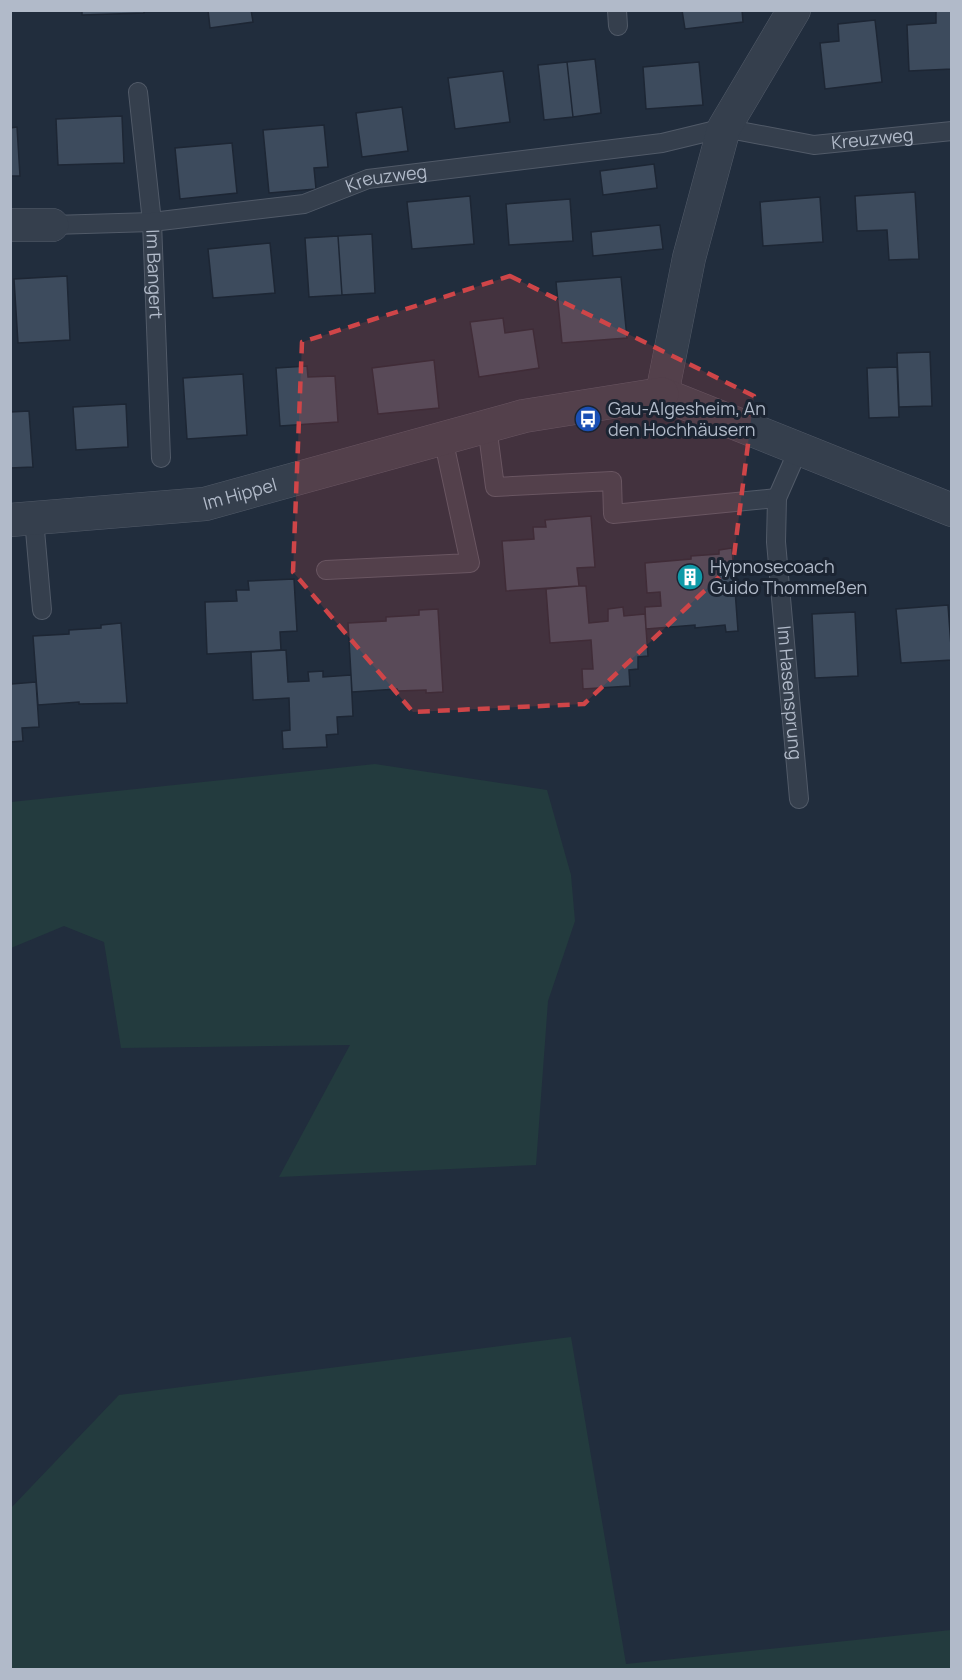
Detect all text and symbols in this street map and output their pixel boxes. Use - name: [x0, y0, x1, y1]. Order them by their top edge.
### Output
- street label: Kreuzweg: [830, 122, 914, 154]
- street label: Kreuzweg: [342, 159, 428, 198]
- street label: Im Bangert: [141, 229, 169, 319]
- place label: Gau-Algesheim, An den Hochhäusern: [608, 396, 766, 441]
- bus stop icon: Gau-Algesheim, An den Hochhäusern: [573, 404, 603, 434]
- street label: Im Hippel: [200, 472, 279, 515]
- place label: Hypnosecoach Guido Thommeßen: [710, 554, 867, 599]
- building icon: Hypnosecoach Guido Thommeßen: [675, 562, 705, 592]
- street label: Im Hasensprung: [773, 625, 808, 761]

